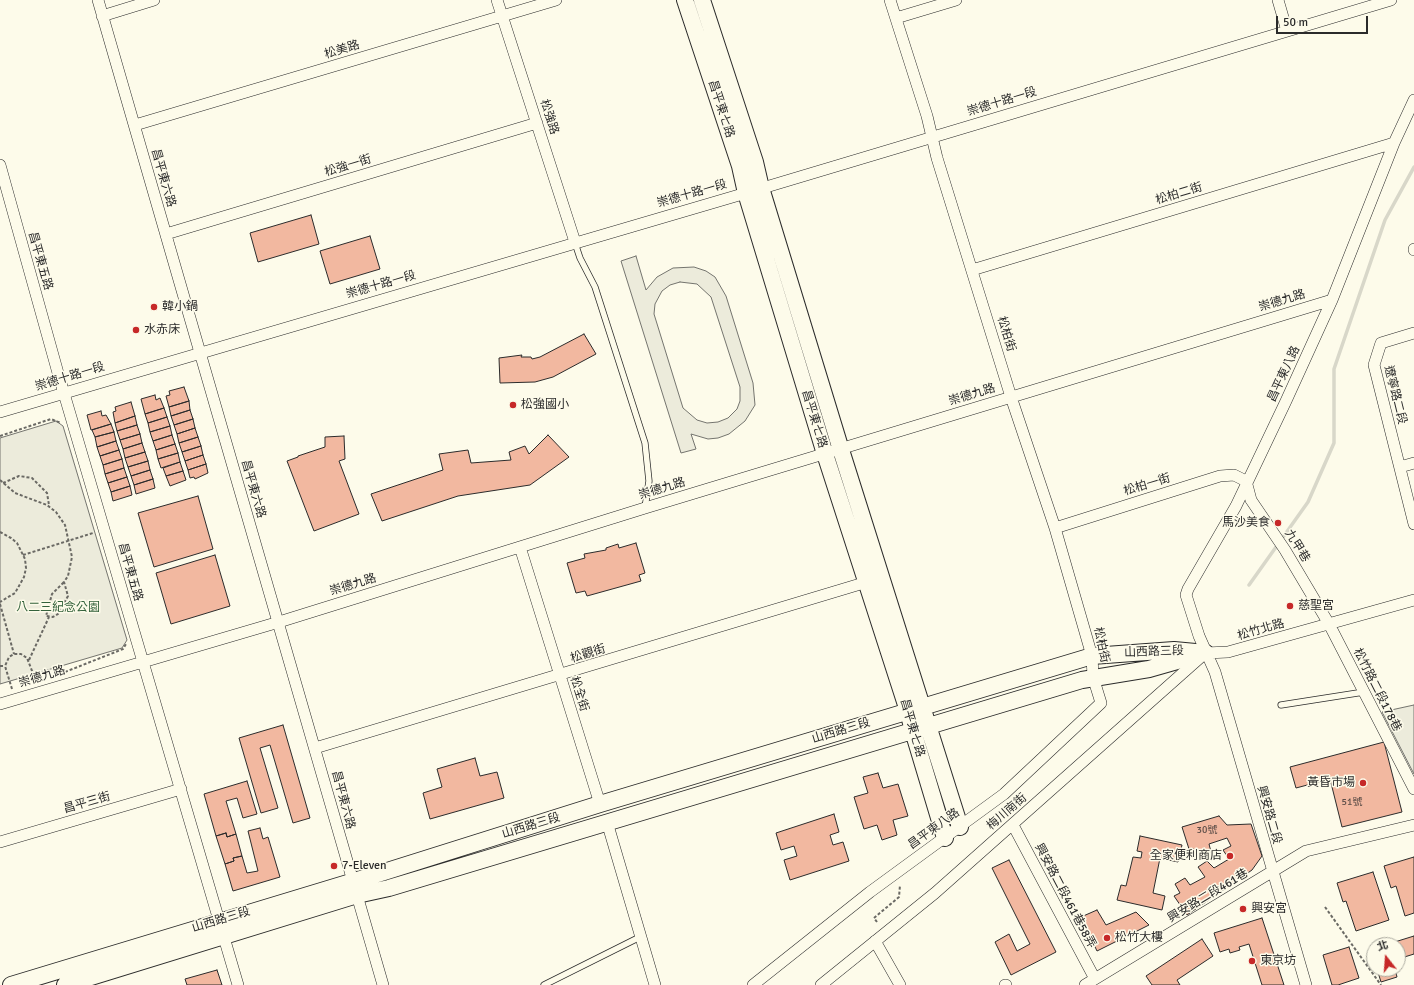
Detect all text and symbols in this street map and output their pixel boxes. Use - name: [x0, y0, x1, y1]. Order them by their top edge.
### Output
- scale bar: [1278, 8, 1370, 34]
- text: 50 m: [1283, 15, 1308, 30]
- street label: 松美路: [323, 38, 361, 62]
- street label: 昌平東七路: [705, 78, 737, 140]
- street label: 崇德十路一段: [965, 85, 1039, 119]
- street label: 松強路: [537, 98, 561, 136]
- street label: 昌平東六路: [148, 147, 178, 209]
- street label: 松強一街: [323, 152, 373, 180]
- street label: 崇德十路一段: [655, 177, 729, 211]
- street label: 松柏二街: [1154, 180, 1204, 208]
- street label: 昌平東五路: [25, 230, 55, 292]
- street label: 崇德十路一段: [344, 268, 418, 302]
- street label: 崇德九路: [1257, 287, 1307, 315]
- place label: 韓小鍋: [162, 300, 198, 314]
- marker: 韓小鍋: [149, 302, 159, 312]
- street label: 松柏街: [994, 315, 1018, 353]
- place label: 水赤床: [144, 323, 180, 337]
- marker: 水赤床: [131, 325, 141, 335]
- street label: 昌平東八路: [1265, 344, 1303, 404]
- street label: 崇德十路一段: [33, 360, 107, 394]
- street label: 遼寧路二段: [1381, 364, 1409, 426]
- street label: 崇德九路: [947, 381, 997, 409]
- street label: 昌平東七路: [798, 388, 830, 450]
- place label: 松強國小: [521, 398, 569, 412]
- marker: 松強國小: [508, 400, 518, 410]
- street label: 昌平東六路: [238, 458, 268, 520]
- street label: 松柏一街: [1122, 471, 1172, 499]
- street label: 崇德九路: [637, 475, 687, 503]
- place label: 馬沙美食: [1222, 516, 1270, 530]
- marker: 馬沙美食: [1273, 518, 1283, 528]
- street label: 九甲巷: [1281, 527, 1313, 565]
- street label: 昌平東五路: [115, 541, 145, 603]
- street label: 崇德九路: [328, 571, 378, 599]
- place label: 慈聖宮: [1298, 599, 1334, 613]
- park label: 八二三紀念公園: [16, 601, 100, 615]
- marker: 慈聖宮: [1285, 601, 1295, 611]
- street label: 松竹北路: [1236, 616, 1286, 644]
- street label: 松柏街: [1090, 626, 1112, 664]
- street label: 松觀街: [569, 642, 607, 666]
- street label: 山西路三段: [1124, 644, 1184, 660]
- street label: 松竹路二段178巷: [1350, 646, 1404, 734]
- street label: 崇德九路: [17, 663, 67, 691]
- street label: 松全街: [567, 675, 591, 713]
- street label: 昌平東七路: [897, 697, 927, 759]
- street label: 山西路三段: [810, 715, 872, 747]
- street label: 昌平東六路: [328, 769, 358, 831]
- place label: 黃昏市場: [1307, 776, 1355, 790]
- marker: 黃昏市場: [1358, 778, 1368, 788]
- street label: 興安路二段: [1254, 784, 1284, 846]
- street label: 昌平三街: [62, 789, 112, 817]
- street label: 梅川南街: [984, 791, 1030, 833]
- house number: 51號: [1342, 796, 1362, 808]
- street label: 昌平東八路: [905, 806, 963, 852]
- street label: 山西路三段: [500, 810, 562, 842]
- house number: 30號: [1197, 824, 1217, 836]
- street label: 興安路二段461巷58弄: [1031, 841, 1099, 951]
- place label: 全家便利商店: [1150, 849, 1222, 863]
- marker: 全家便利商店: [1225, 851, 1235, 861]
- place label: 7-Eleven: [342, 859, 387, 873]
- marker: 7-Eleven: [329, 861, 339, 871]
- street label: 興安路二段461巷: [1165, 866, 1251, 926]
- place label: 興安宮: [1251, 902, 1287, 916]
- street label: 山西路三段: [190, 904, 252, 936]
- marker: 興安宮: [1238, 904, 1248, 914]
- place label: 松竹大樓: [1115, 931, 1163, 945]
- marker: 松竹大樓: [1102, 933, 1112, 943]
- north arrow: [1366, 937, 1406, 977]
- text: 北: [1375, 938, 1390, 954]
- place label: 東京坊: [1260, 954, 1296, 968]
- marker: 東京坊: [1247, 956, 1257, 966]

